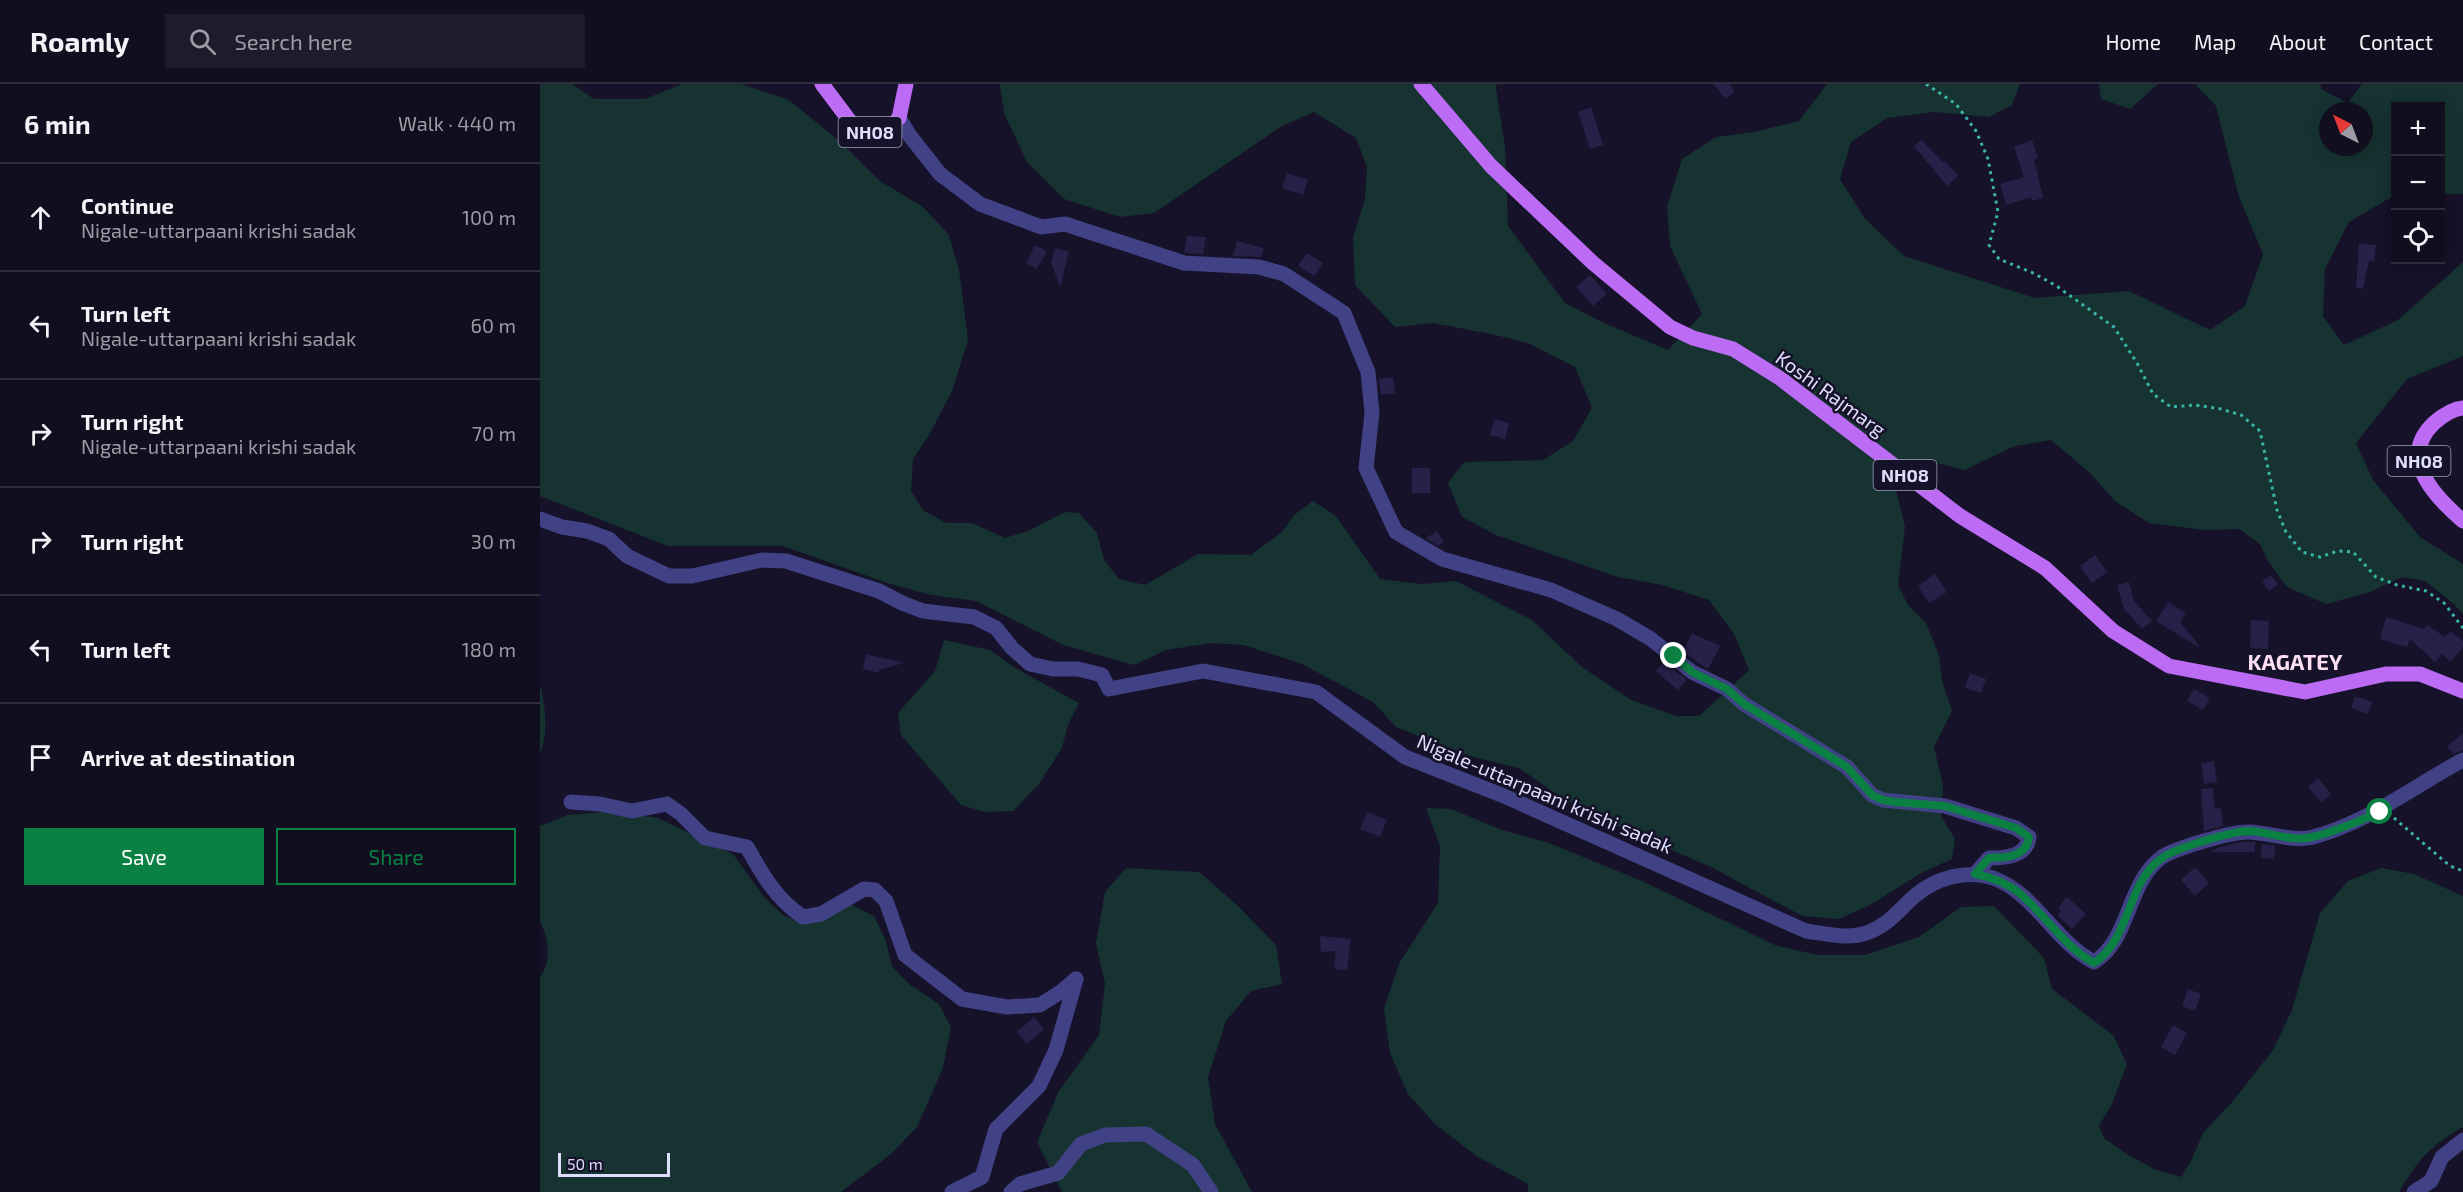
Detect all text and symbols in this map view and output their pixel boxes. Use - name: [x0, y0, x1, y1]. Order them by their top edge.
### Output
- search box: [165, 14, 585, 68]
- text: Roamly: [30, 24, 129, 58]
- icon: search: [186, 25, 219, 58]
- text: Search here: [234, 28, 353, 54]
- text: Home: [2105, 29, 2161, 54]
- text: Map: [2194, 29, 2236, 54]
- text: About: [2269, 29, 2326, 54]
- text: Contact: [2359, 29, 2433, 54]
- north arrow: [2319, 102, 2373, 156]
- map controls: [2391, 102, 2445, 264]
- button: +: [2391, 102, 2445, 156]
- text: 6 min: [24, 108, 91, 139]
- text: Walk · 440 m: [398, 111, 516, 135]
- road number: NH08: [838, 117, 902, 147]
- button: −: [2391, 156, 2445, 210]
- text: Continue: [81, 192, 174, 218]
- icon: ahead: [24, 201, 57, 234]
- text: 100 m: [462, 205, 516, 229]
- button: locate: [2391, 210, 2445, 264]
- text: Nigale-uttarpaani krishi sadak: [81, 218, 356, 242]
- text: Turn left: [81, 300, 170, 326]
- icon: left: [24, 309, 57, 342]
- text: 60 m: [471, 313, 516, 337]
- text: Nigale-uttarpaani krishi sadak: [81, 326, 356, 350]
- street label: Koshi Rajmarg: [1771, 345, 1891, 441]
- text: Turn right: [81, 408, 183, 434]
- icon: right: [24, 417, 57, 450]
- text: 70 m: [472, 421, 516, 445]
- text: Nigale-uttarpaani krishi sadak: [81, 434, 356, 458]
- road number: NH08: [2388, 446, 2450, 476]
- road number: NH08: [1874, 460, 1936, 490]
- icon: right: [24, 525, 57, 558]
- text: Turn right: [81, 528, 183, 554]
- text: 30 m: [471, 529, 516, 553]
- icon: left: [24, 633, 57, 666]
- text: Turn left: [81, 636, 170, 662]
- text: 180 m: [462, 637, 516, 661]
- route end: [1660, 642, 1686, 668]
- district label: KAGATEY: [2248, 648, 2343, 674]
- street label: Nigale-uttarpaani krishi sadak: [1414, 728, 1676, 858]
- icon: arrive: [24, 741, 57, 774]
- text: Arrive at destination: [81, 744, 295, 770]
- route start: [2366, 798, 2392, 824]
- button: Save: [24, 828, 264, 885]
- button: Share: [276, 828, 516, 885]
- scale bar: [558, 1150, 670, 1178]
- text: 50 m: [567, 1154, 603, 1173]

